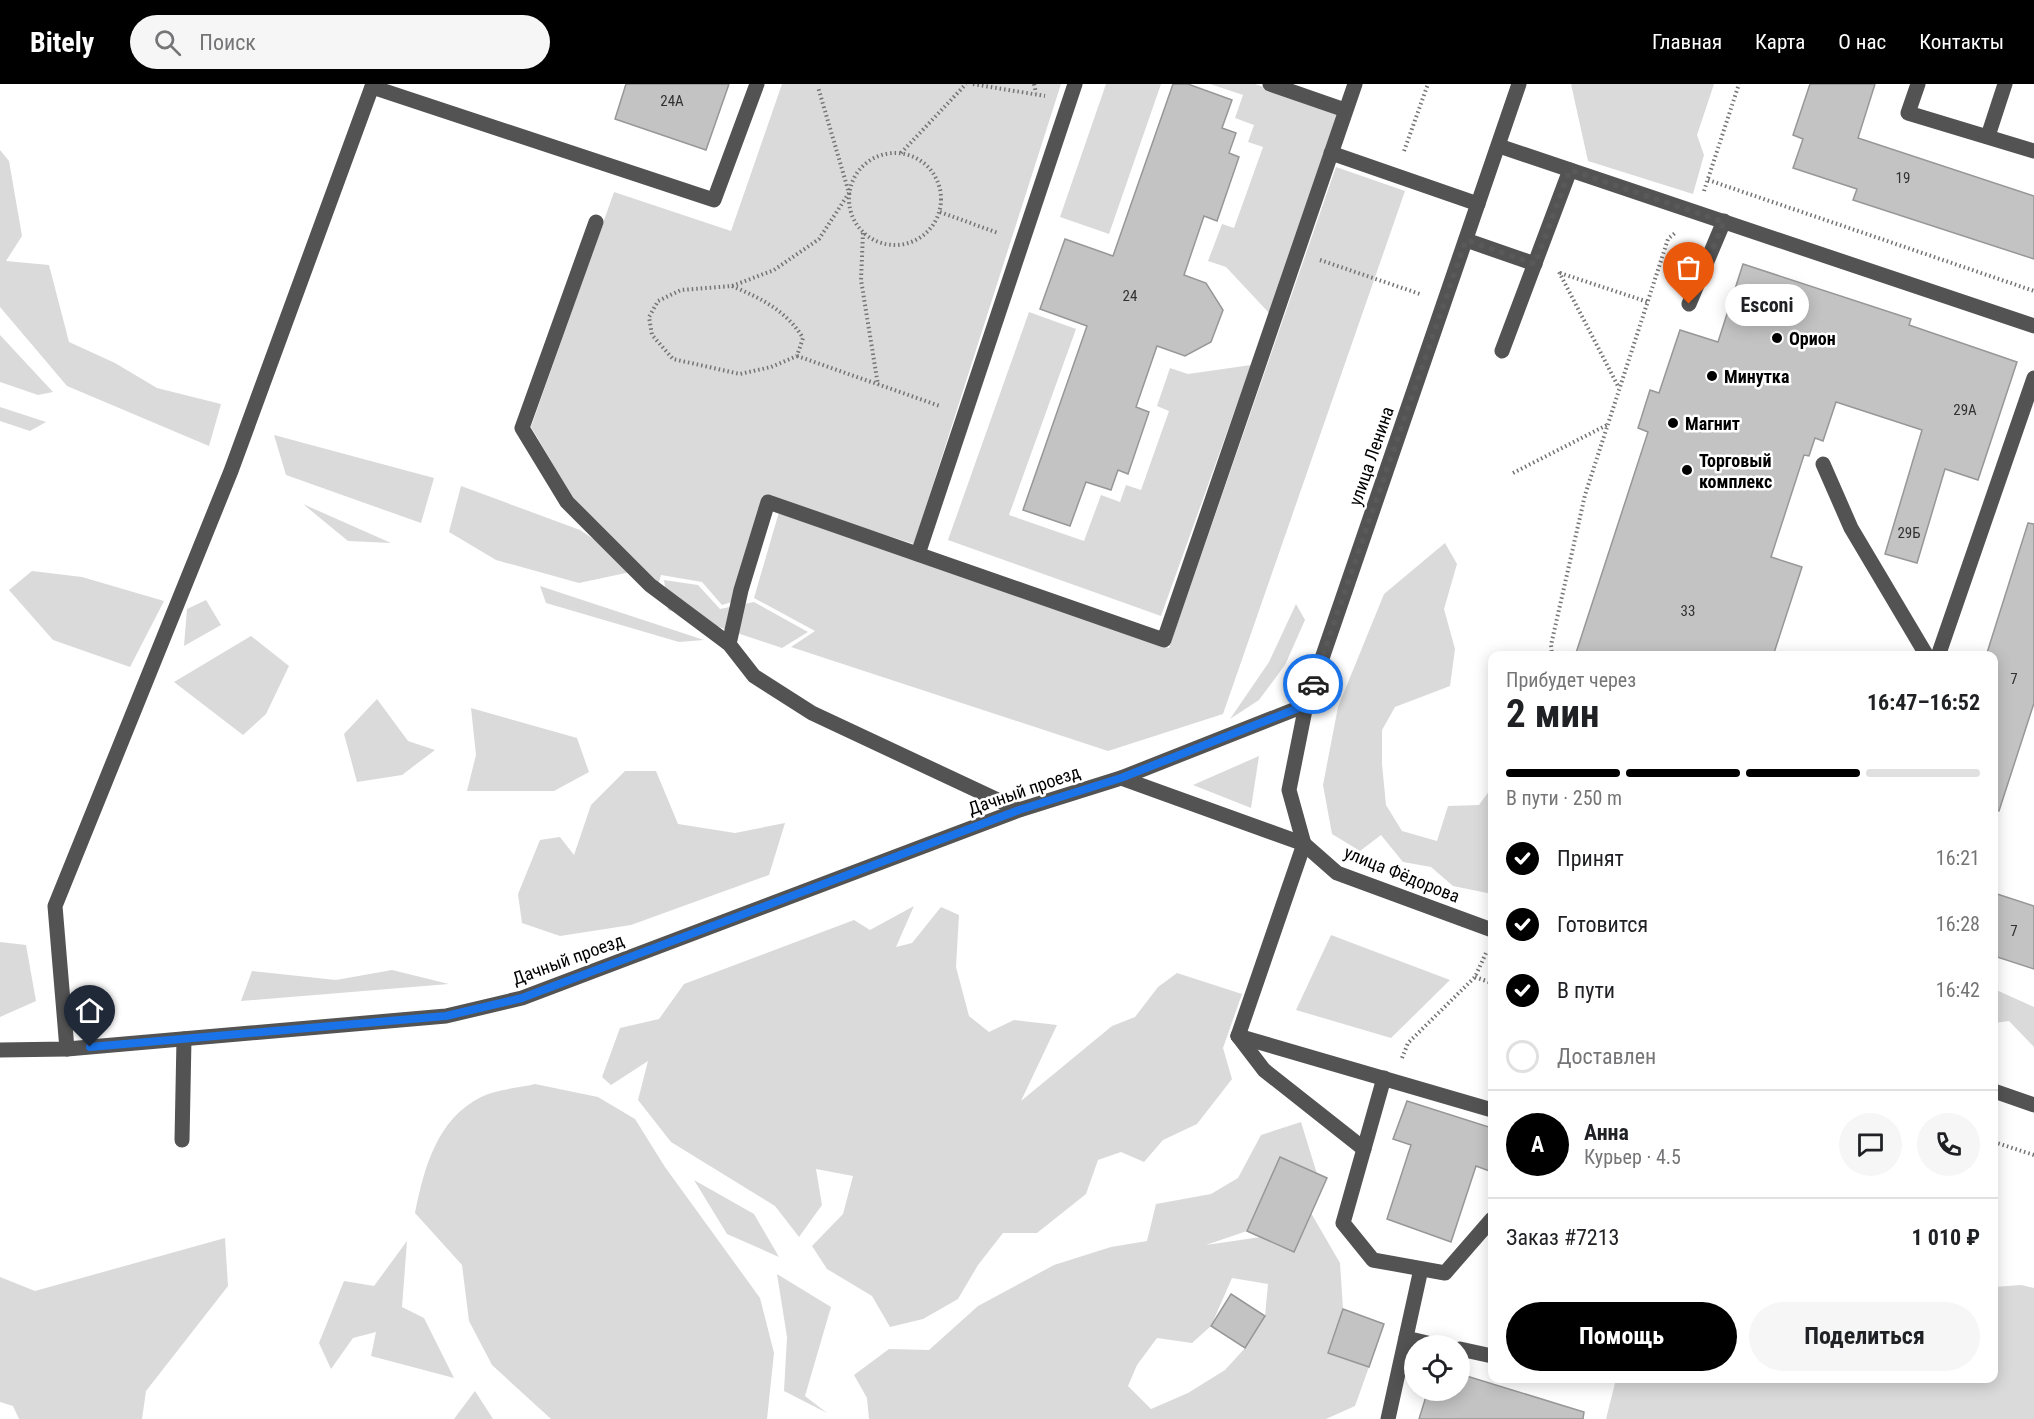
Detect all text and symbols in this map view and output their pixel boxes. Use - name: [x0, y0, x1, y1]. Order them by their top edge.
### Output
- search box: [130, 15, 550, 69]
- text: Bitely: [30, 26, 94, 59]
- icon: search: [151, 26, 184, 59]
- text: Поиск: [199, 30, 256, 55]
- text: Главная: [1652, 30, 1722, 54]
- text: Карта: [1755, 30, 1805, 54]
- text: О нас: [1838, 30, 1886, 54]
- text: Контакты: [1919, 30, 2004, 54]
- house number: 24А: [660, 92, 684, 110]
- house number: 19: [1896, 169, 1910, 187]
- pin: [1663, 242, 1714, 304]
- icon: bag: [1672, 251, 1705, 284]
- callout: Esconi: [1725, 283, 1809, 325]
- house number: 24: [1123, 287, 1137, 305]
- text: Esconi: [1741, 293, 1793, 317]
- place label: Орион: [1789, 328, 1836, 349]
- marker: Орион: [1770, 331, 1784, 345]
- place label: Минутка: [1724, 366, 1789, 387]
- marker: Минутка: [1705, 369, 1719, 383]
- house number: 29А: [1953, 401, 1977, 419]
- street label: улица Ленина: [1344, 404, 1398, 508]
- place label: Магнит: [1685, 413, 1740, 434]
- marker: Магнит: [1666, 416, 1680, 430]
- place label: Торговый комплекс: [1699, 450, 1772, 492]
- marker: Торговый комплекс: [1680, 463, 1694, 477]
- house number: 29Б: [1897, 524, 1921, 542]
- house number: 33: [1681, 602, 1695, 620]
- courier: [1283, 654, 1343, 714]
- icon: car: [1297, 668, 1330, 701]
- text: Прибудет через: [1506, 668, 1636, 692]
- house number: 7: [2010, 670, 2018, 688]
- text: 16:47–16:52: [1867, 690, 1980, 715]
- text: 2 мин: [1506, 691, 1600, 737]
- street label: Дачный проезд: [965, 761, 1083, 819]
- text: В пути · 250 m: [1506, 786, 1622, 810]
- street label: улица Фёдорова: [1341, 841, 1463, 907]
- icon: check: [1506, 842, 1539, 875]
- text: Принят: [1557, 846, 1624, 871]
- text: 16:21: [1936, 846, 1980, 870]
- icon: check: [1506, 908, 1539, 941]
- text: Готовится: [1557, 912, 1648, 937]
- text: 16:28: [1936, 912, 1980, 936]
- house number: 7: [2010, 922, 2018, 940]
- street label: Дачный проезд: [509, 929, 627, 989]
- icon: check: [1506, 974, 1539, 1007]
- text: В пути: [1557, 978, 1615, 1003]
- text: 16:42: [1936, 978, 1980, 1002]
- pin: [64, 985, 115, 1047]
- icon: home: [73, 994, 106, 1027]
- text: Доставлен: [1557, 1044, 1656, 1069]
- button: chat: [1839, 1113, 1902, 1176]
- button: phone: [1917, 1113, 1980, 1176]
- text: Анна: [1584, 1120, 1629, 1145]
- text: А: [1531, 1132, 1544, 1157]
- text: Курьер · 4.5: [1584, 1145, 1681, 1169]
- text: Заказ #7213: [1506, 1225, 1619, 1250]
- text: 1 010 ₽: [1912, 1225, 1980, 1250]
- button: Помощь: [1506, 1302, 1737, 1371]
- button: Поделиться: [1749, 1302, 1980, 1371]
- map controls: [1404, 1335, 1470, 1401]
- button: locate: [1404, 1335, 1470, 1401]

